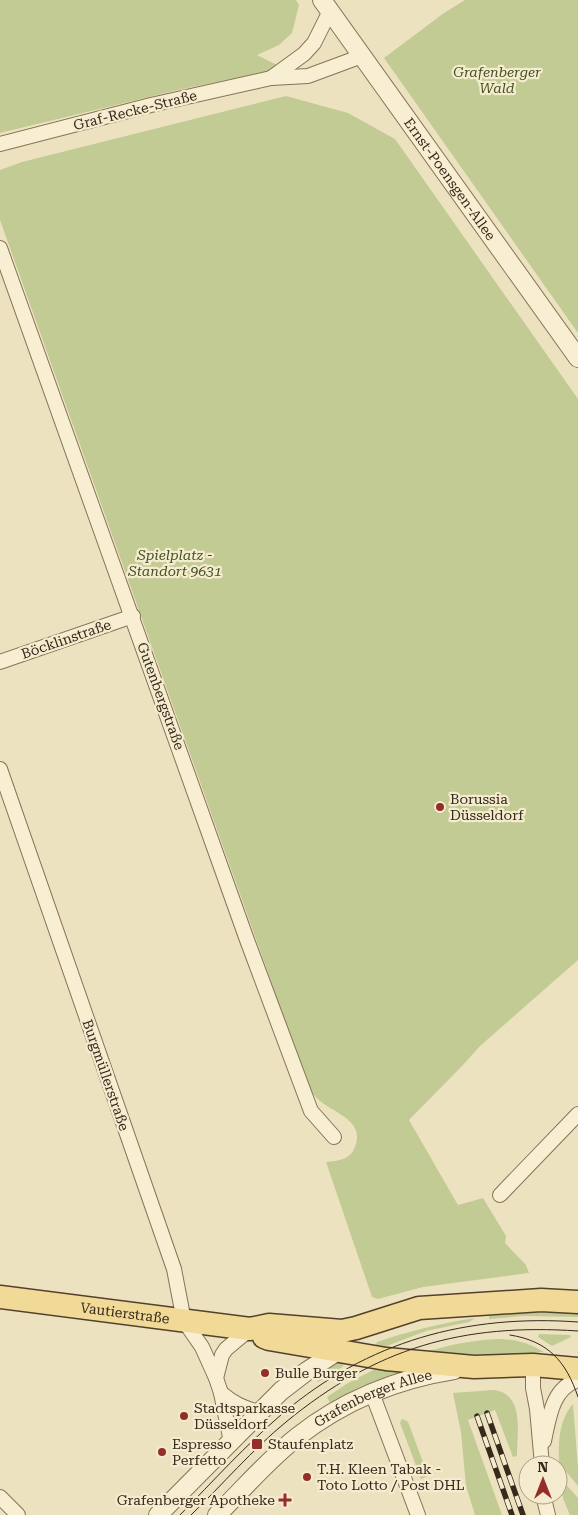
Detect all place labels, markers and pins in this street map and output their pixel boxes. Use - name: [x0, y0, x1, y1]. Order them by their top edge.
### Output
- place label: Borussia Düsseldorf: [450, 791, 524, 823]
- marker: Borussia Düsseldorf: [434, 801, 446, 813]
- place label: Bulle Burger: [275, 1365, 358, 1381]
- marker: Bulle Burger: [259, 1367, 271, 1379]
- place label: Stadtsparkasse Düsseldorf: [194, 1400, 296, 1432]
- marker: Stadtsparkasse Düsseldorf: [178, 1410, 190, 1422]
- place label: Espresso Perfetto: [172, 1436, 232, 1468]
- place label: Staufenplatz: [268, 1436, 353, 1452]
- marker: Staufenplatz: [250, 1437, 264, 1451]
- marker: Espresso Perfetto: [156, 1446, 168, 1458]
- place label: T.H. Kleen Tabak - Toto Lotto / Post DHL: [317, 1461, 465, 1493]
- marker: T.H. Kleen Tabak - Toto Lotto / Post DHL: [301, 1471, 313, 1483]
- place label: Grafenberger Apotheke: [117, 1492, 275, 1508]
- marker: Grafenberger Apotheke: [279, 1494, 291, 1506]

